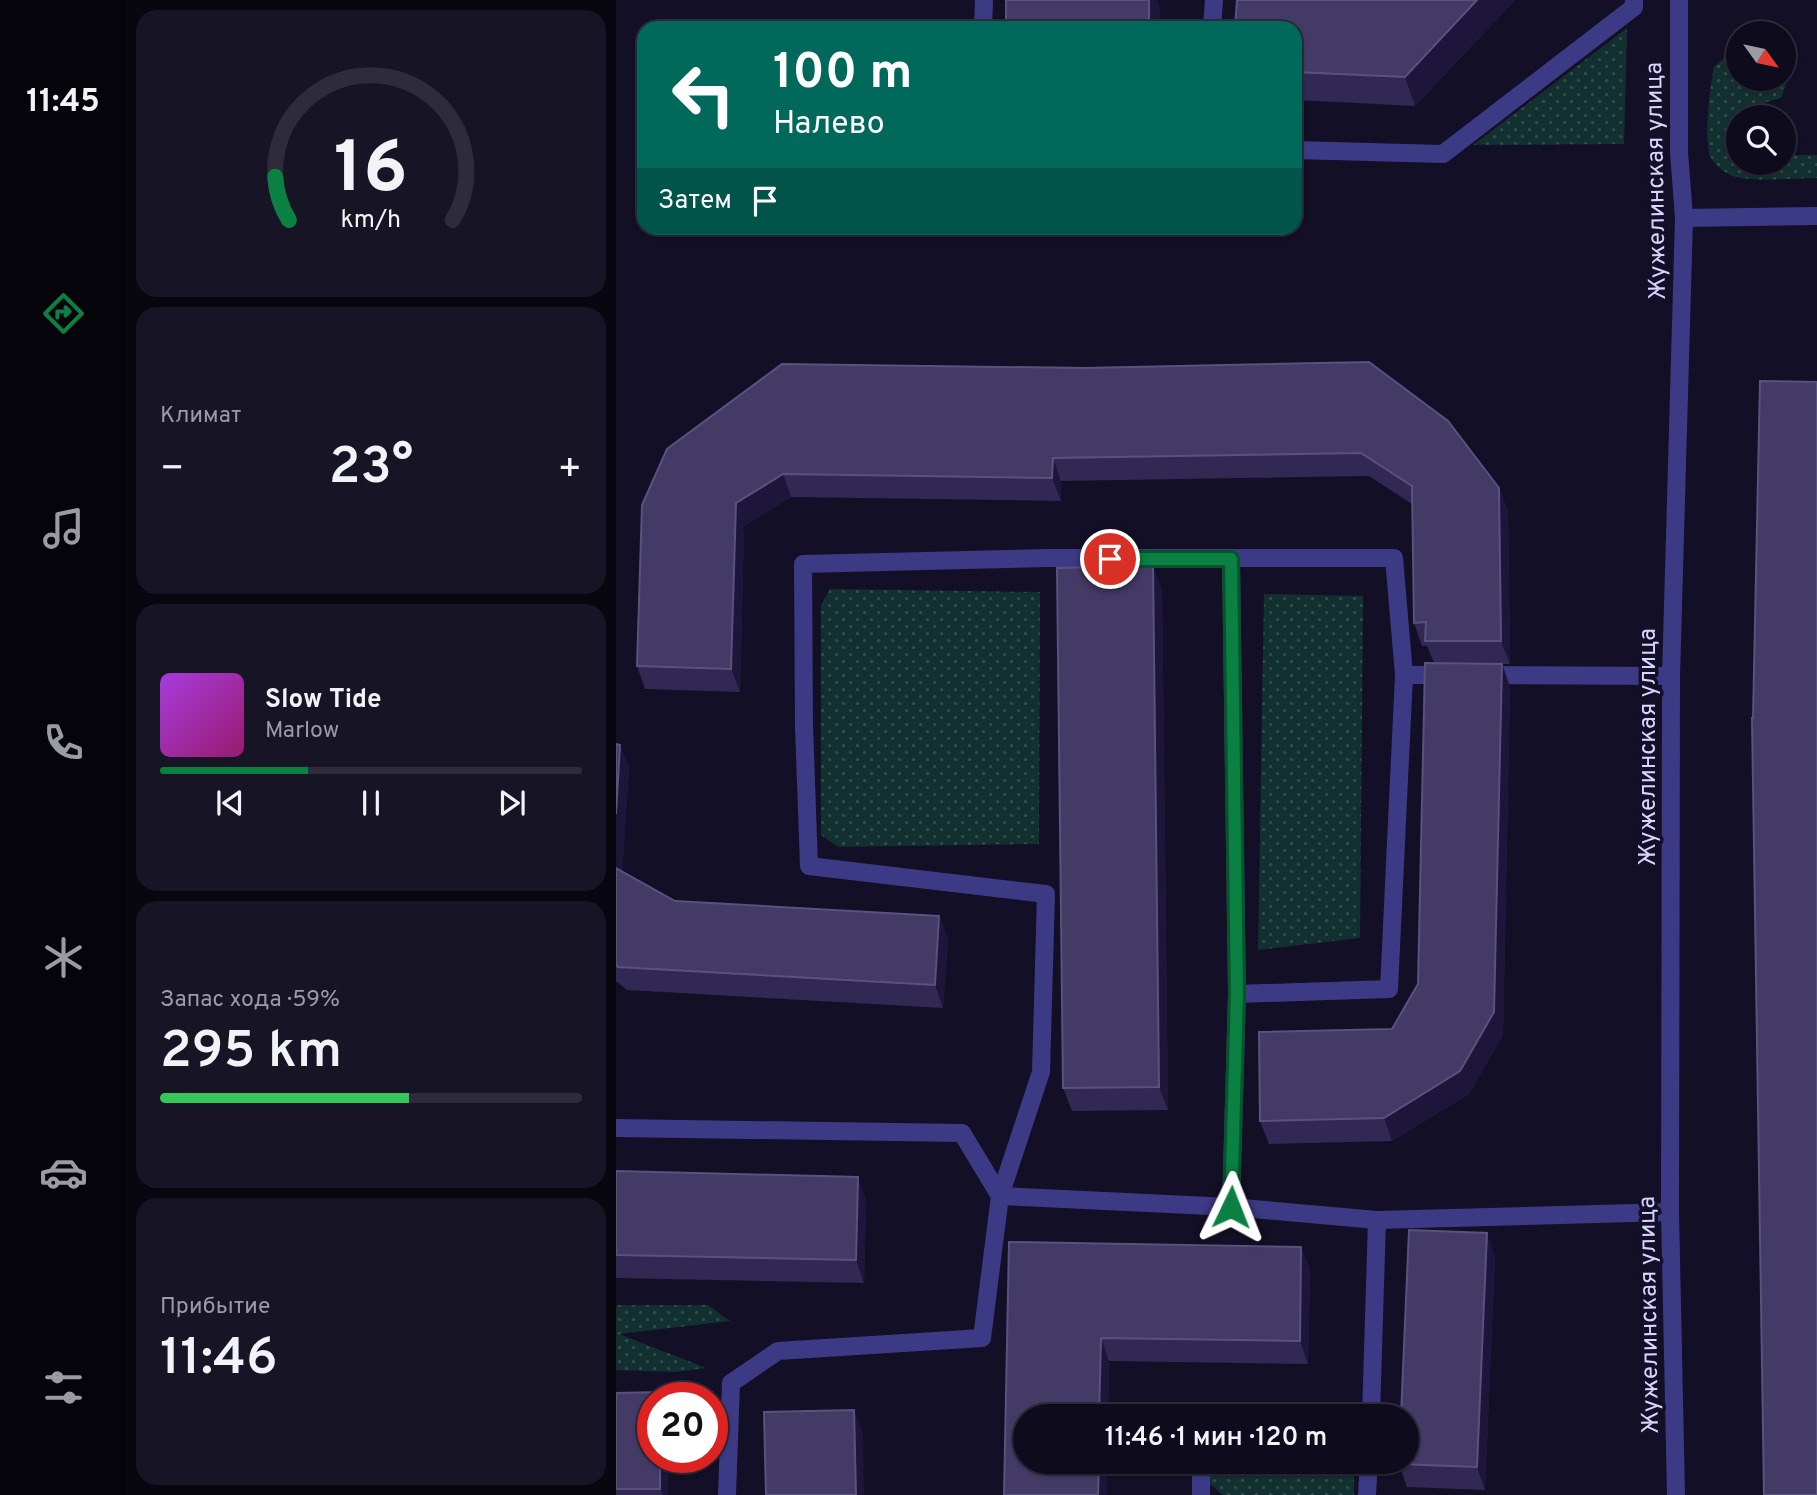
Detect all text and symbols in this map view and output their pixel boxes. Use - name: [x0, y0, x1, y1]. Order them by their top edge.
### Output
- north arrow: [1726, 21, 1796, 91]
- map controls: [1726, 21, 1796, 175]
- text: 100 m: [773, 44, 912, 106]
- icon: left: [658, 49, 749, 140]
- street label: Жужелинская улица: [1640, 62, 1674, 300]
- text: 11:45: [26, 83, 100, 123]
- text: Налево: [773, 105, 885, 145]
- button: search: [1726, 105, 1796, 175]
- text: 16: [334, 126, 408, 218]
- icon: arrive: [746, 182, 784, 220]
- text: Затем: [658, 185, 732, 218]
- text: km/h: [341, 204, 401, 236]
- icon: directions: [39, 289, 88, 338]
- text: Климат: [160, 402, 241, 431]
- text: 23°: [329, 436, 413, 502]
- text: −: [160, 446, 185, 495]
- text: +: [557, 446, 582, 495]
- icon: music: [39, 504, 88, 553]
- pin: [1080, 529, 1140, 589]
- icon: arrive: [1091, 540, 1129, 578]
- street label: Жужелинская улица: [1634, 628, 1664, 866]
- text: Slow Tide: [265, 684, 382, 717]
- text: Marlow: [265, 717, 339, 746]
- icon: phone: [39, 718, 88, 767]
- icon: previous: [211, 784, 249, 822]
- icon: pause: [352, 784, 390, 822]
- icon: next: [493, 784, 531, 822]
- icon: climate: [39, 933, 88, 982]
- text: Запас хода · 59%: [160, 986, 340, 1015]
- text: 295 km: [160, 1020, 342, 1086]
- icon: car: [39, 1148, 88, 1197]
- position arrow: [1194, 1170, 1268, 1244]
- street label: Жужелинская улица: [1633, 1196, 1667, 1434]
- text: Прибытие: [160, 1293, 270, 1322]
- text: 11:46: [160, 1327, 278, 1393]
- icon: filters: [39, 1363, 88, 1412]
- speed limit sign: 20: [637, 1382, 728, 1473]
- text: 11:46 · 1 мин · 120 m: [1105, 1422, 1327, 1455]

